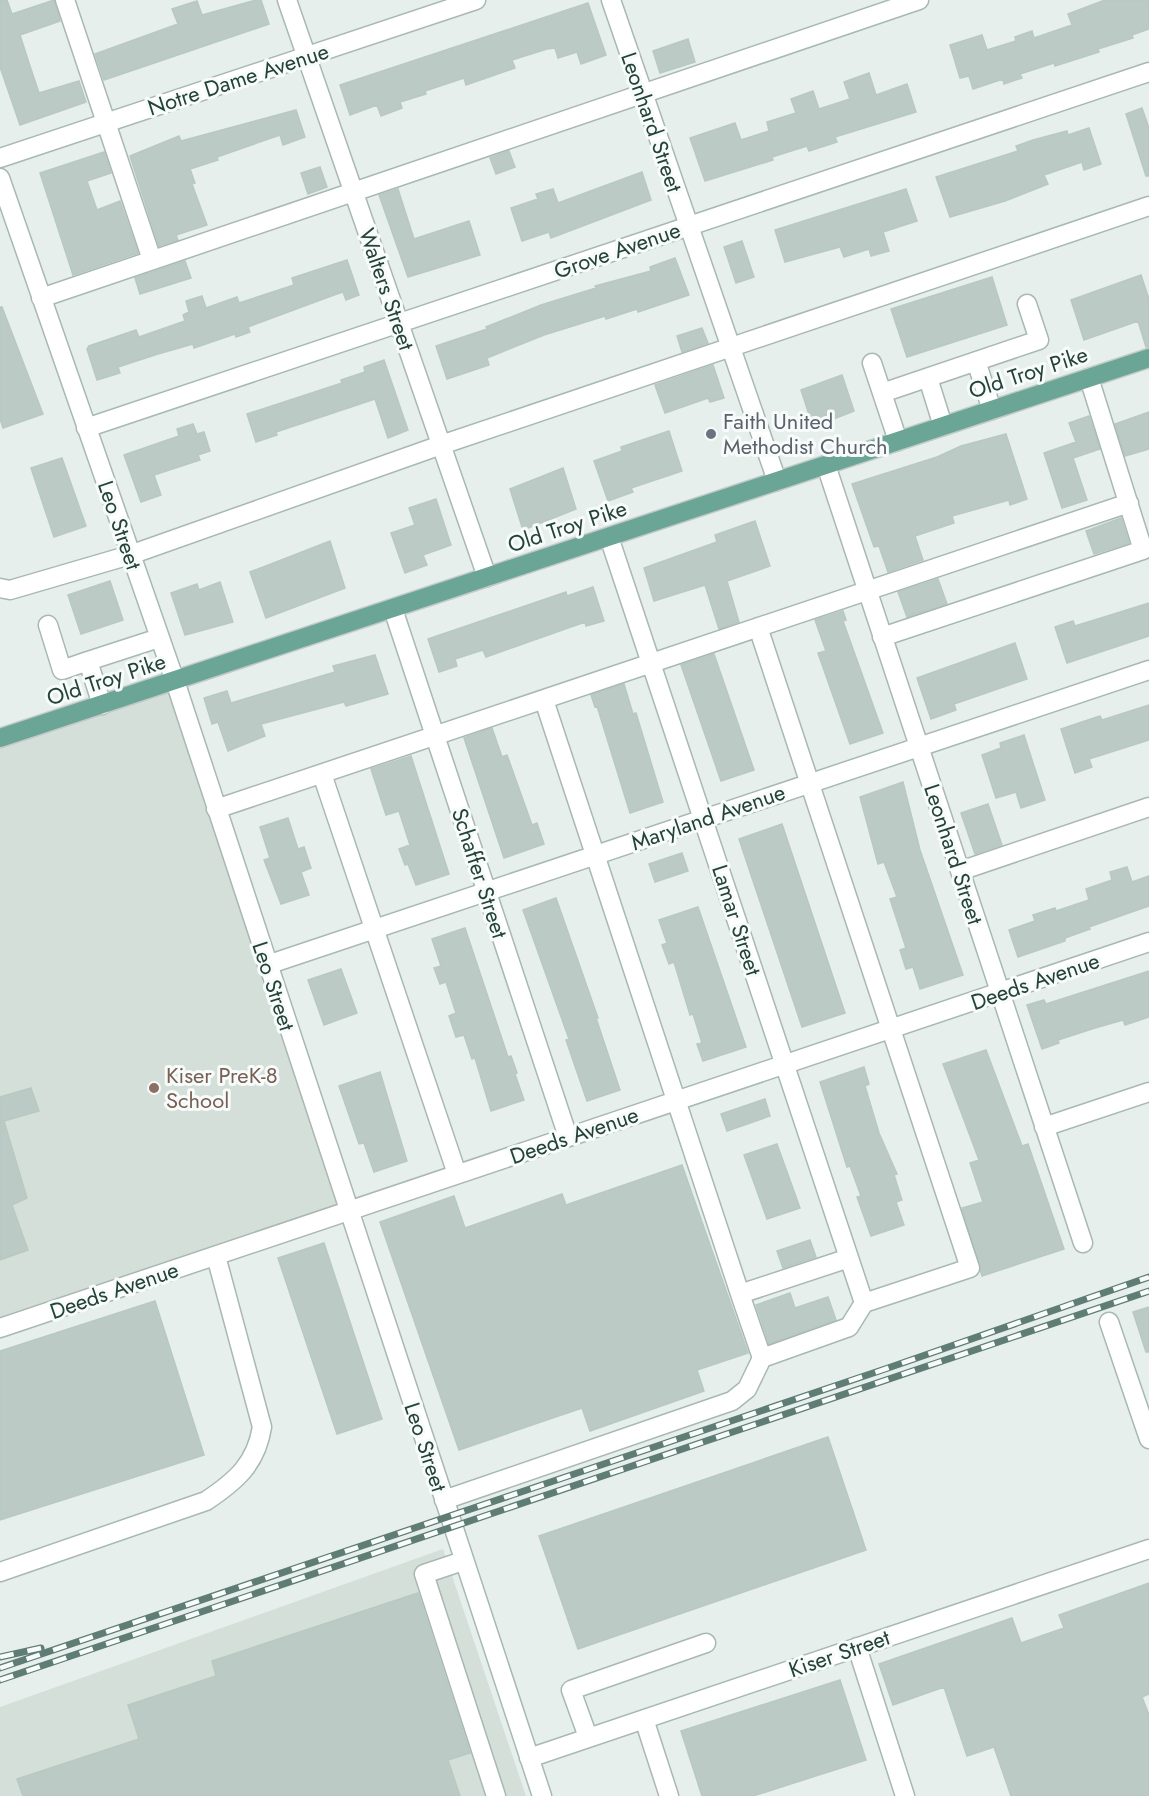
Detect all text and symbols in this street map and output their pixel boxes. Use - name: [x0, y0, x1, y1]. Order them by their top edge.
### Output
- street label: Notre Dame Avenue: [143, 35, 333, 123]
- street label: Leonhard Street: [613, 48, 691, 197]
- street label: Grove Avenue: [549, 213, 685, 287]
- street label: Walters Street: [351, 224, 423, 355]
- street label: Old Troy Pike: [964, 338, 1092, 406]
- place label: Faith United Methodist Church: [723, 405, 887, 462]
- marker: Faith United Methodist Church: [704, 427, 718, 441]
- street label: Leo Street: [90, 476, 150, 575]
- street label: Old Troy Pike: [503, 492, 631, 560]
- street label: Old Troy Pike: [42, 645, 170, 713]
- street label: Maryland Avenue: [627, 776, 789, 858]
- street label: Leonhard Street: [916, 780, 992, 929]
- street label: Schaffer Street: [444, 804, 516, 943]
- street label: Lamar Street: [704, 860, 770, 980]
- street label: Leo Street: [245, 937, 304, 1036]
- street label: Deeds Avenue: [966, 944, 1104, 1018]
- place label: Kiser PreK-8 School: [166, 1059, 278, 1116]
- marker: Kiser PreK-8 School: [147, 1081, 161, 1095]
- street label: Deeds Avenue: [505, 1098, 643, 1172]
- street label: Deeds Avenue: [45, 1253, 183, 1327]
- street label: Leo Street: [397, 1398, 456, 1497]
- street label: Kiser Street: [784, 1621, 895, 1685]

